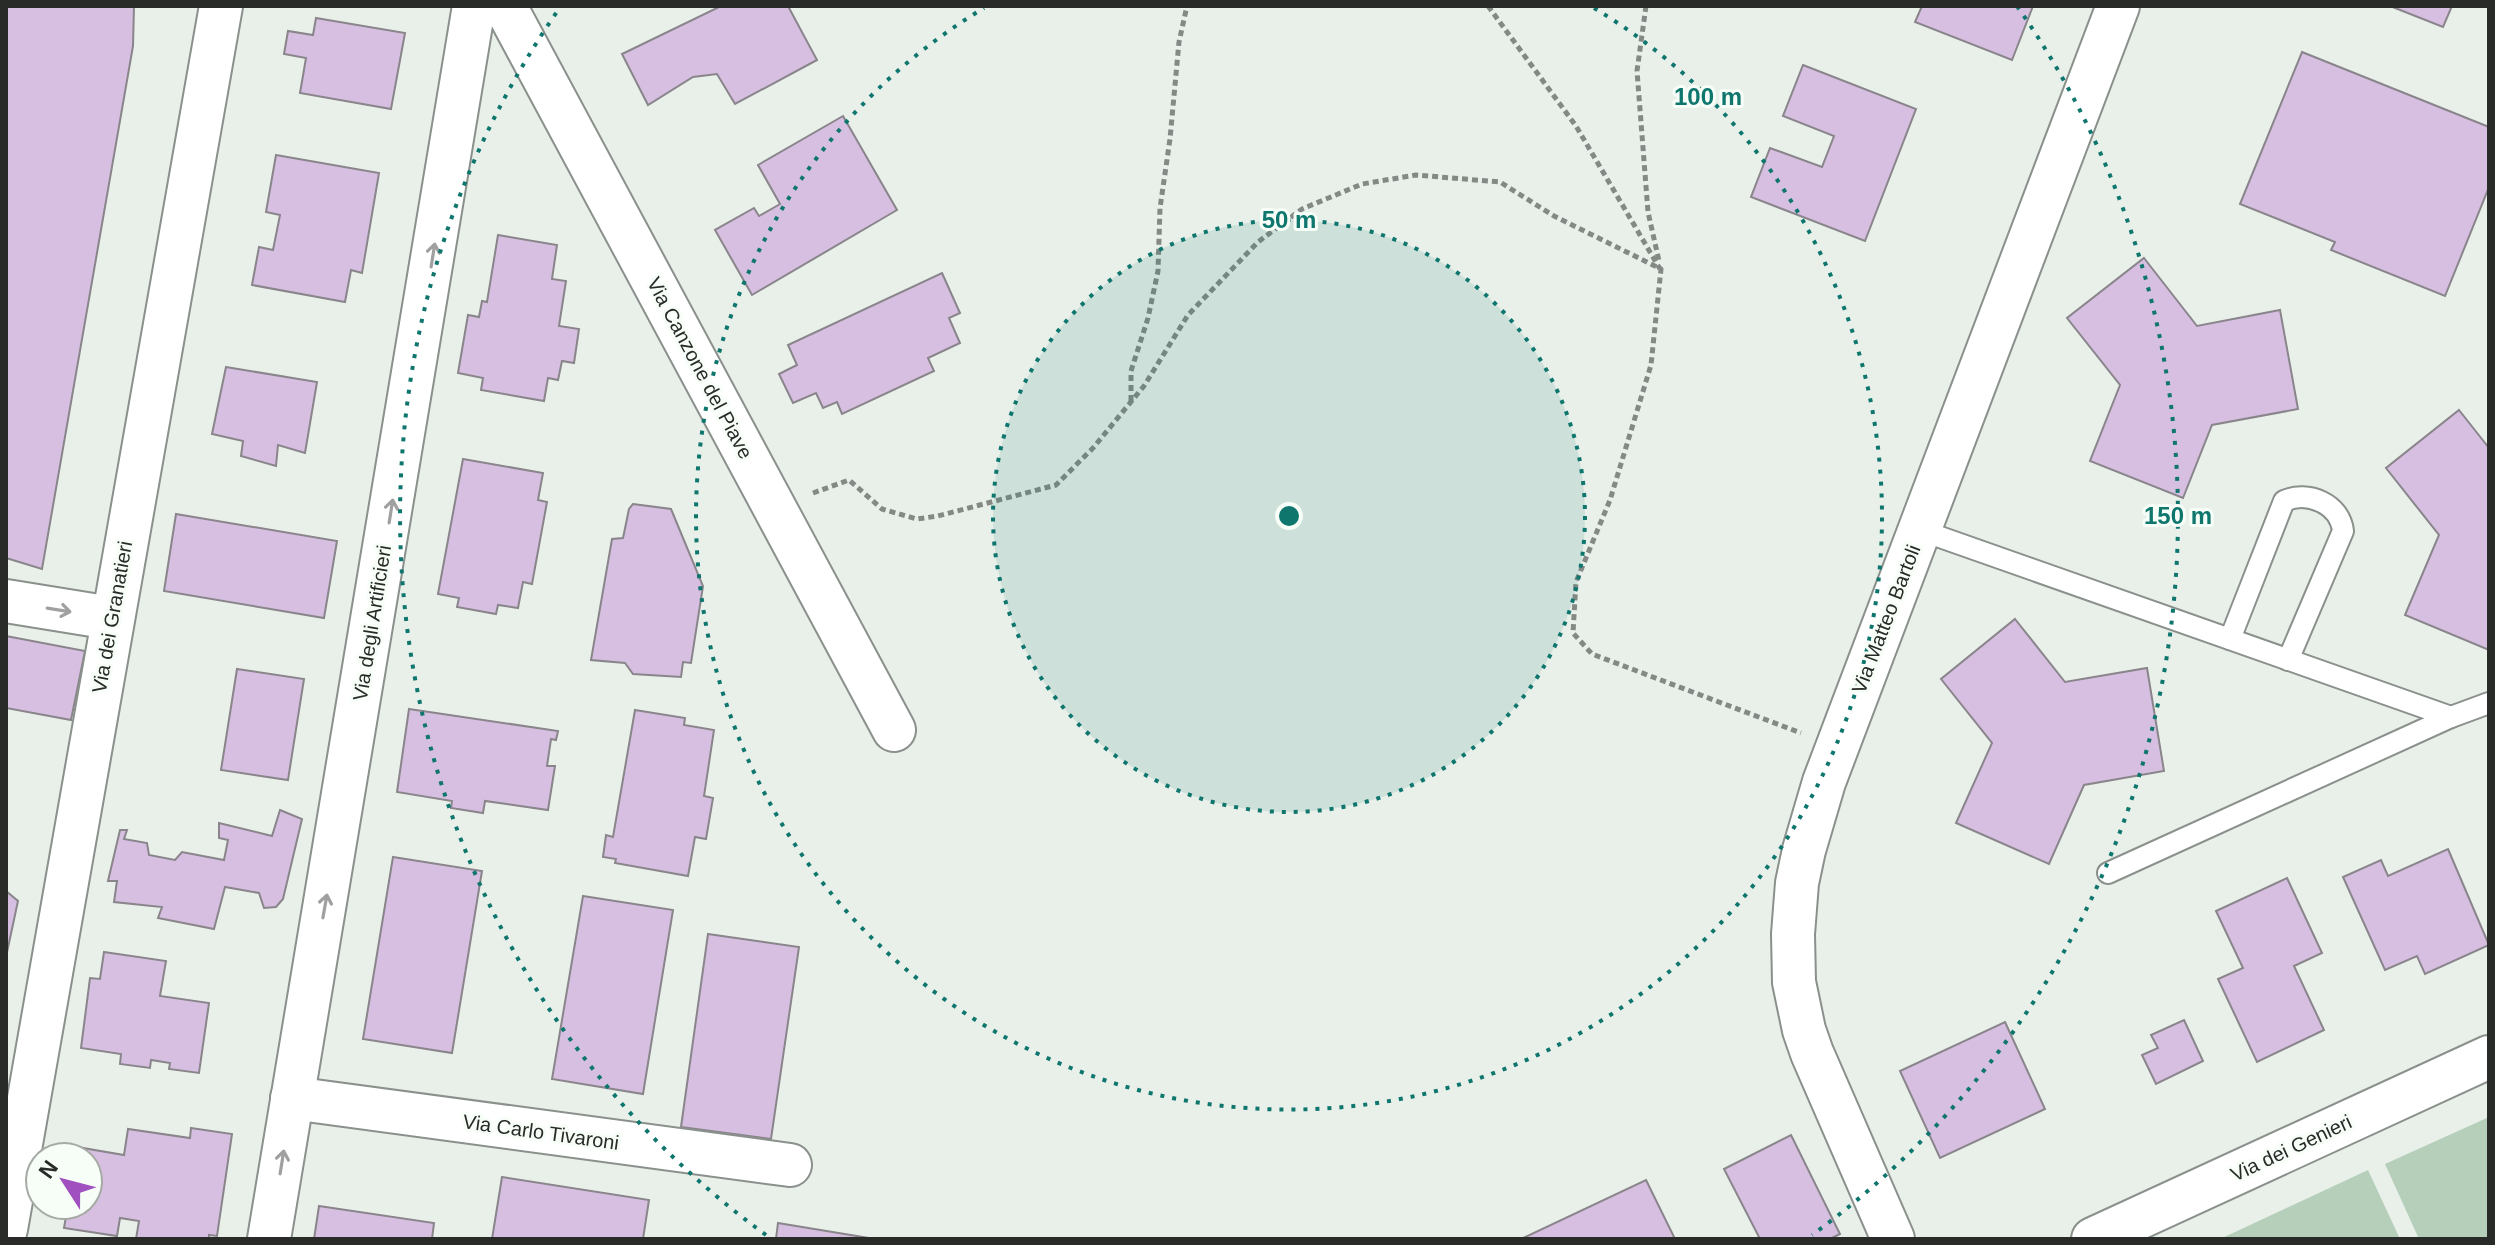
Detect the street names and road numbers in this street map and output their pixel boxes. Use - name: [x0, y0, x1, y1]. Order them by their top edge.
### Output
- street label: Via Canzone del Piave: [643, 274, 757, 462]
- street label: Via dei Granatieri: [88, 539, 136, 695]
- street label: Via Matteo Bartoli: [1848, 542, 1924, 696]
- street label: Via degli Artificieri: [349, 544, 395, 702]
- street label: Via Carlo Tivaroni: [461, 1110, 621, 1154]
- street label: Via dei Genieri: [2227, 1110, 2355, 1186]

